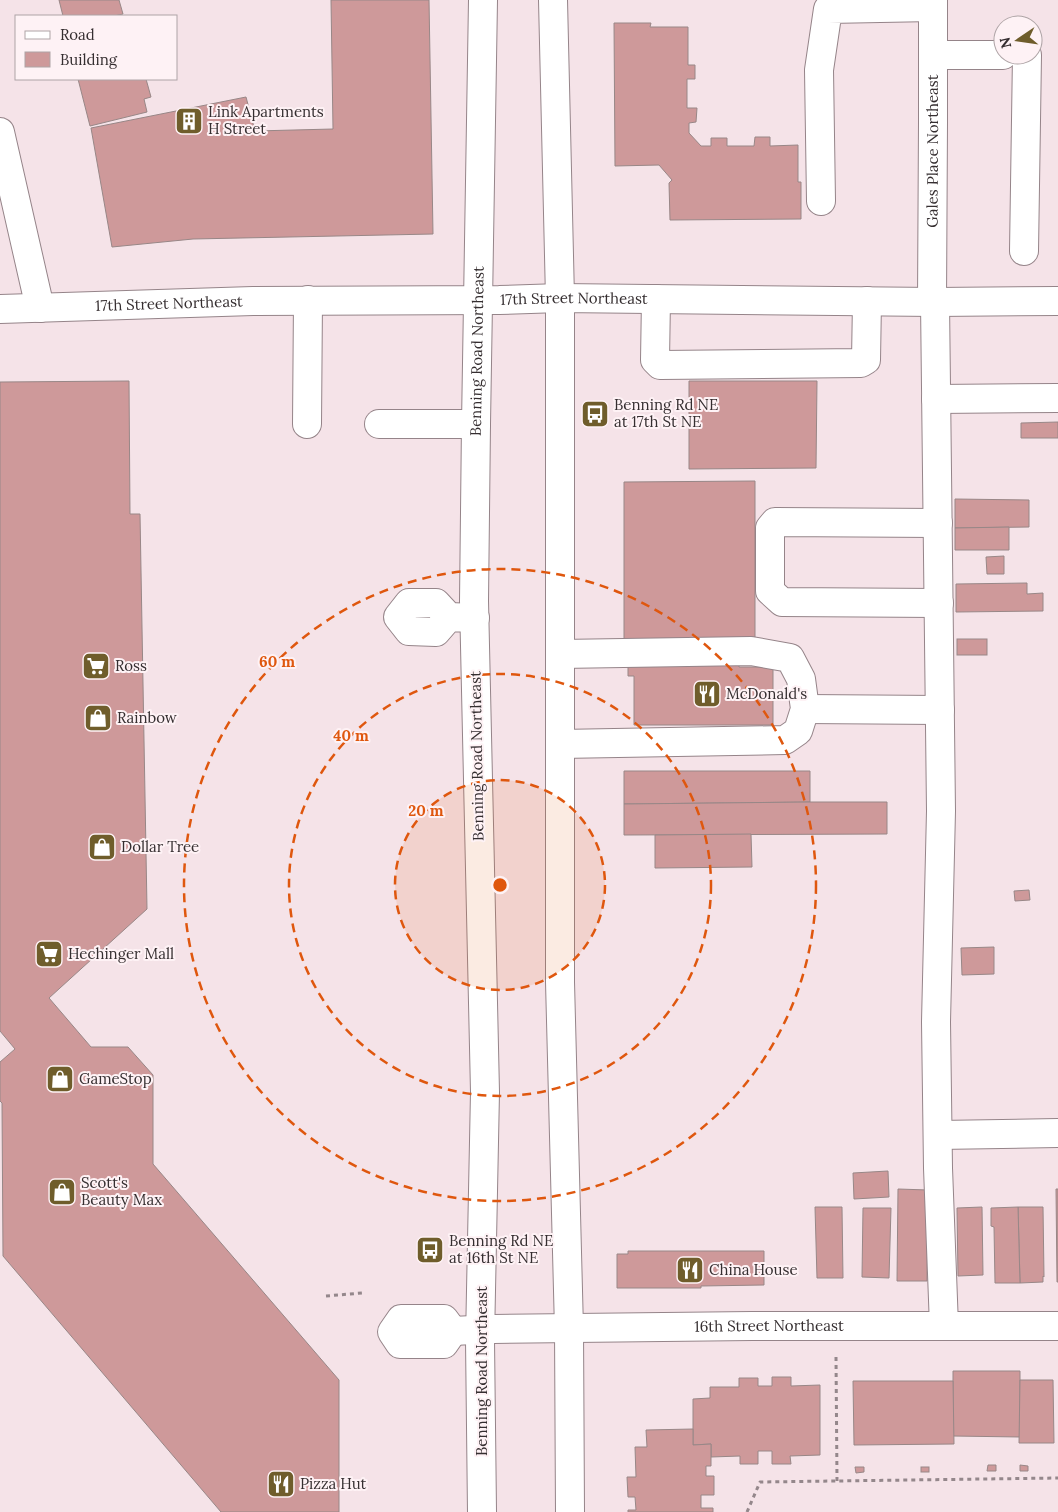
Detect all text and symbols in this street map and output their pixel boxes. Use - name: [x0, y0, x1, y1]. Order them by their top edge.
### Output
- legend: [15, 15, 178, 80]
- north arrow: [993, 15, 1043, 65]
- text: Road: [60, 25, 95, 44]
- text: N: [995, 35, 1015, 50]
- text: Building: [60, 50, 118, 69]
- street label: Gales Place Northeast: [922, 74, 942, 228]
- place label: Link Apartments H Street: [208, 102, 324, 138]
- building icon: Link Apartments H Street: [174, 106, 204, 136]
- street label: Benning Road Northeast: [466, 266, 488, 436]
- street label: 17th Street Northeast: [500, 288, 648, 309]
- street label: 17th Street Northeast: [95, 291, 243, 315]
- place label: Benning Rd NE at 17th St NE: [614, 395, 718, 431]
- bus stop icon: Benning Rd NE at 17th St NE: [580, 399, 610, 429]
- supermarket icon: Ross: [81, 651, 111, 681]
- text: 60 m: [259, 652, 295, 671]
- place label: Ross: [115, 656, 147, 675]
- street label: Benning Road Northeast: [466, 671, 487, 841]
- restaurant icon: McDonald's: [692, 679, 722, 709]
- place label: McDonald's: [726, 684, 807, 703]
- shop icon: Rainbow: [83, 703, 113, 733]
- place label: Rainbow: [117, 708, 177, 727]
- text: 40 m: [333, 726, 369, 745]
- text: 20 m: [408, 801, 444, 820]
- shop icon: Dollar Tree: [87, 832, 117, 862]
- place label: Dollar Tree: [121, 837, 199, 856]
- centre of rings: [491, 876, 509, 894]
- supermarket icon: Hechinger Mall: [34, 939, 64, 969]
- place label: Hechinger Mall: [68, 944, 174, 963]
- shop icon: GameStop: [45, 1064, 75, 1094]
- place label: GameStop: [79, 1069, 152, 1088]
- place label: Scott's Beauty Max: [81, 1173, 162, 1209]
- shop icon: Scott's Beauty Max: [47, 1177, 77, 1207]
- place label: Benning Rd NE at 16th St NE: [449, 1231, 553, 1267]
- bus stop icon: Benning Rd NE at 16th St NE: [415, 1235, 445, 1265]
- restaurant icon: China House: [675, 1255, 705, 1285]
- place label: China House: [709, 1260, 798, 1279]
- street label: Benning Road Northeast: [472, 1286, 491, 1456]
- street label: 16th Street Northeast: [694, 1316, 844, 1336]
- restaurant icon: Pizza Hut: [266, 1469, 296, 1499]
- place label: Pizza Hut: [300, 1474, 367, 1493]

